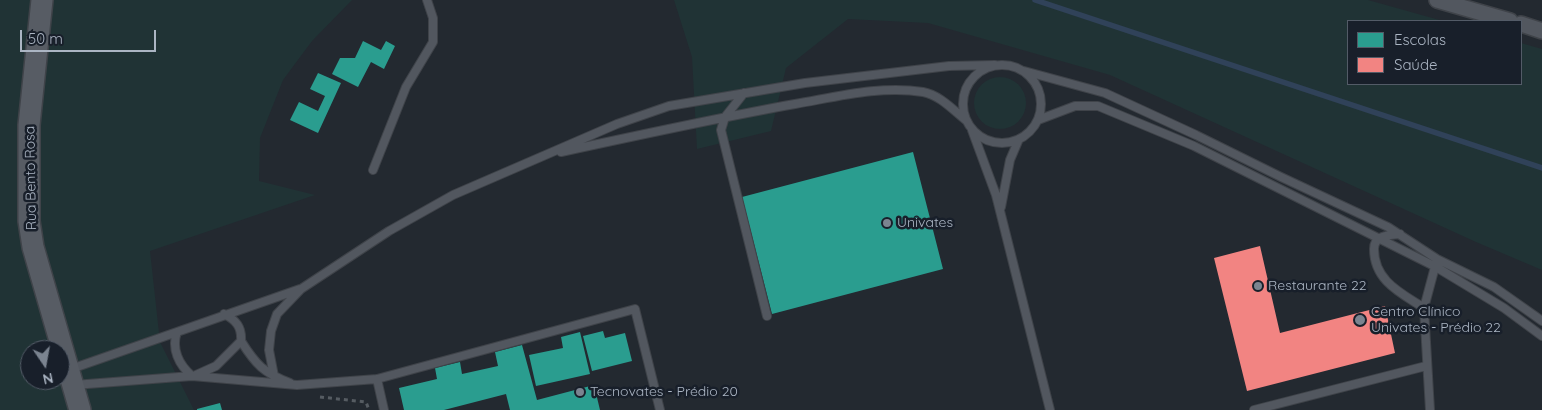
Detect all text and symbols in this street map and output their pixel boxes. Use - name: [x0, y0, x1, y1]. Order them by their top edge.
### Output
- scale bar: [22, 20, 159, 52]
- legend: [1347, 20, 1522, 85]
- text: 50 m: [28, 29, 63, 48]
- text: Escolas: [1394, 30, 1446, 49]
- text: Saúde: [1394, 55, 1437, 74]
- street label: Rua Bento Rosa: [22, 126, 40, 230]
- place label: Univates: [897, 215, 953, 231]
- marker: Univates: [881, 217, 893, 229]
- place label: Restaurante 22: [1268, 278, 1367, 294]
- marker: Restaurante 22: [1252, 280, 1264, 292]
- place label: Centro Clínico Univates - Prédio 22: [1371, 304, 1501, 336]
- marker: Centro Clínico Univates - Prédio 22: [1353, 313, 1367, 327]
- north arrow: [20, 340, 70, 390]
- text: N: [41, 369, 55, 389]
- place label: Tecnovates - Prédio 20: [590, 384, 738, 400]
- marker: Tecnovates - Prédio 20: [574, 386, 586, 398]

